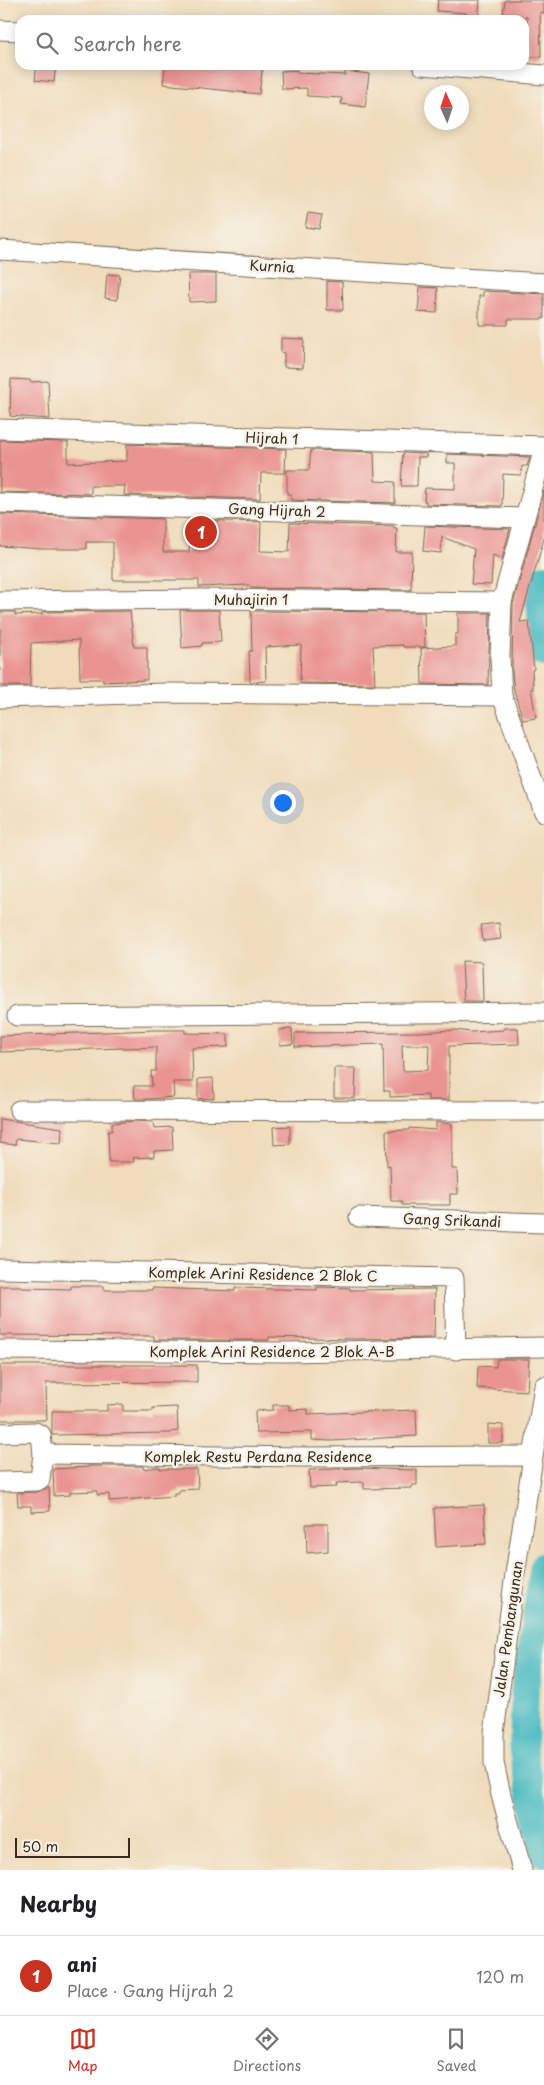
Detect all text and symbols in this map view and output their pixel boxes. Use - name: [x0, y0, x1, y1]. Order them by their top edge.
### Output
- search box: [15, 15, 529, 70]
- icon: search: [33, 29, 61, 57]
- text: Search here: [73, 29, 182, 57]
- north arrow: [424, 85, 469, 130]
- street label: Kurnia: [249, 254, 295, 278]
- street label: Hijrah 1: [245, 427, 299, 449]
- street label: Gang Hijrah 2: [228, 498, 326, 522]
- pin: 1: [185, 513, 217, 551]
- street label: Muhajirin 1: [214, 589, 288, 610]
- your location: [270, 790, 296, 816]
- street label: Gang Srikandi: [402, 1208, 502, 1232]
- street label: Komplek Arini Residence 2 Blok C: [148, 1261, 378, 1287]
- street label: Komplek Arini Residence 2 Blok A-B: [149, 1341, 395, 1362]
- street label: Komplek Restu Perdana Residence: [144, 1446, 372, 1467]
- street label: Jalan Pembangunan: [488, 1559, 528, 1699]
- scale bar: [15, 1835, 130, 1858]
- text: 50 m: [22, 1836, 58, 1857]
- text: Nearby: [20, 1887, 97, 1919]
- text: ani: [67, 1950, 97, 1978]
- text: 1: [32, 1964, 40, 1988]
- text: 120 m: [477, 1964, 524, 1988]
- text: Place · Gang Hijrah 2: [67, 1978, 234, 2002]
- tab: Map: [68, 2025, 98, 2076]
- tab: Directions: [233, 2025, 301, 2076]
- tab: Saved: [437, 2025, 476, 2076]

